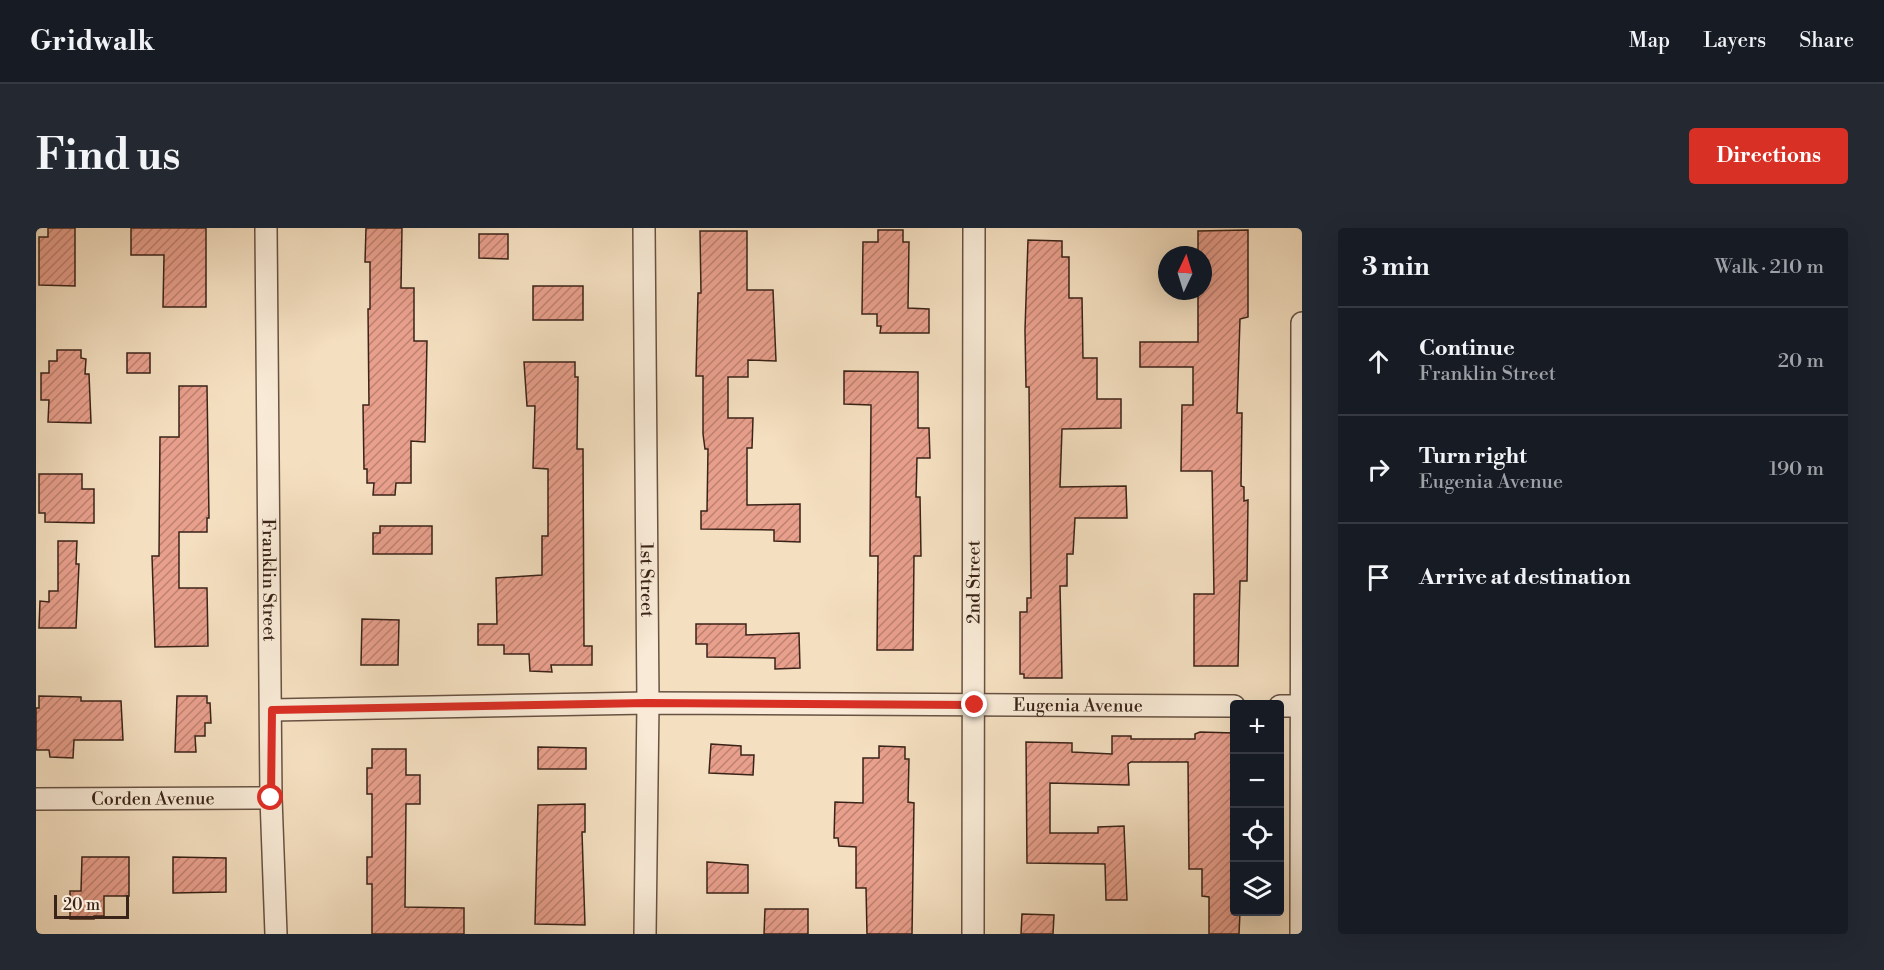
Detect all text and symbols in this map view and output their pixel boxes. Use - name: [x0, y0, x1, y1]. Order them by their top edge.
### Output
- text: Gridwalk: [30, 24, 154, 59]
- text: Map: [1629, 28, 1670, 54]
- text: Layers: [1703, 28, 1766, 54]
- text: Share: [1799, 28, 1854, 54]
- button: Directions: [1689, 128, 1848, 184]
- text: Find us: [36, 130, 180, 183]
- north arrow: [1158, 246, 1212, 300]
- text: 3 min: [1362, 251, 1430, 283]
- text: Walk · 210 m: [1715, 255, 1824, 280]
- text: Continue: [1419, 335, 1515, 362]
- icon: ahead: [1362, 345, 1395, 378]
- text: 20 m: [1778, 349, 1824, 374]
- text: Franklin Street: [1419, 362, 1556, 387]
- text: Turn right: [1419, 443, 1527, 470]
- icon: right: [1362, 453, 1395, 486]
- text: 190 m: [1769, 457, 1824, 482]
- text: Eugenia Avenue: [1419, 470, 1563, 495]
- street label: Franklin Street: [257, 518, 281, 642]
- street label: 2nd Street: [962, 539, 986, 624]
- street label: 1st Street: [635, 542, 658, 618]
- icon: arrive: [1362, 561, 1395, 594]
- text: Arrive at destination: [1419, 564, 1631, 591]
- route end: [961, 691, 987, 717]
- street label: Eugenia Avenue: [1013, 694, 1143, 718]
- map controls: [1230, 700, 1284, 916]
- button: +: [1230, 700, 1284, 754]
- button: −: [1230, 754, 1284, 808]
- route start: [257, 784, 283, 810]
- street label: Corden Avenue: [91, 787, 215, 811]
- button: locate: [1230, 808, 1284, 862]
- button: layers: [1230, 862, 1284, 916]
- scale bar: [54, 892, 129, 920]
- text: 20 m: [63, 895, 100, 915]

